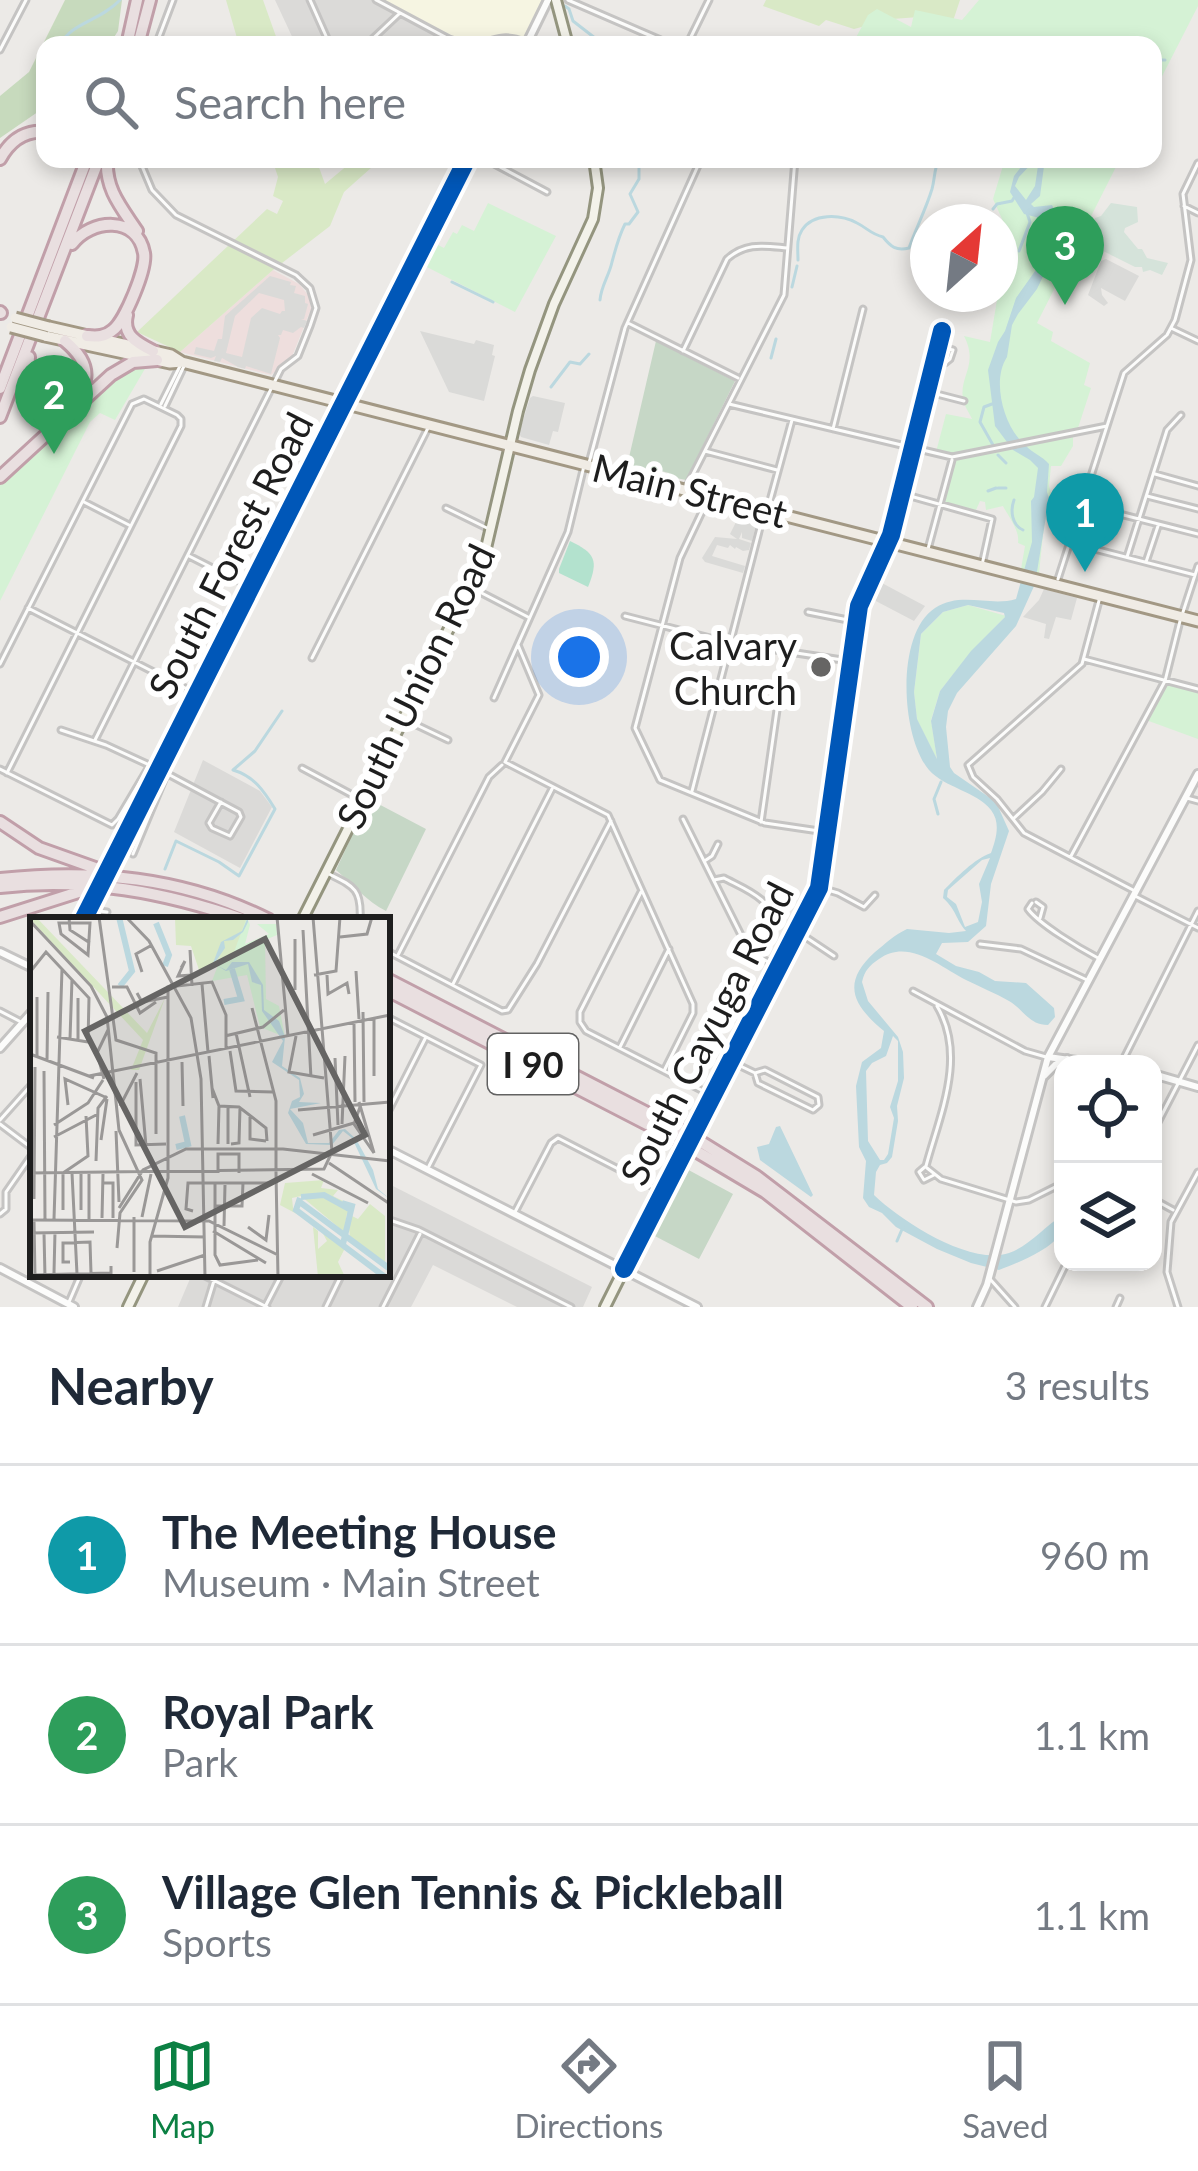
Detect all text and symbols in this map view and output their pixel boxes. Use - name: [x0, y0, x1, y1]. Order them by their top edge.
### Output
- search box: [36, 36, 1162, 168]
- icon: search: [78, 69, 144, 135]
- text: Search here: [174, 75, 406, 129]
- north arrow: [910, 204, 1018, 312]
- pin: 3: [1026, 206, 1104, 305]
- pin: 2: [15, 355, 93, 454]
- street label: South Forest Road: [138, 404, 322, 706]
- street label: Main Street: [588, 444, 792, 536]
- pin: 1: [1046, 473, 1124, 572]
- street label: South Union Road: [326, 537, 504, 835]
- place label: Calvary Church: [669, 622, 797, 713]
- your location: [549, 627, 609, 687]
- marker: Calvary Church: [808, 654, 834, 680]
- street label: South Cayuga Road: [610, 874, 802, 1192]
- inset map: [30, 917, 390, 1277]
- road number: I 90: [488, 1034, 578, 1094]
- map controls: [1054, 1055, 1162, 1271]
- button: locate: [1054, 1055, 1162, 1163]
- button: layers: [1054, 1163, 1162, 1271]
- text: Nearby: [48, 1355, 214, 1416]
- text: 3 results: [1005, 1362, 1150, 1408]
- text: The Meeting House: [162, 1505, 557, 1559]
- text: 1: [76, 1532, 98, 1578]
- text: 960 m: [1040, 1532, 1150, 1578]
- text: Museum · Main Street: [162, 1559, 540, 1605]
- text: Royal Park: [162, 1685, 373, 1739]
- text: 2: [76, 1712, 98, 1758]
- text: 1.1 km: [1034, 1712, 1150, 1758]
- text: Park: [162, 1739, 238, 1785]
- text: Village Glen Tennis & Pickleball: [162, 1865, 784, 1919]
- text: 3: [76, 1892, 98, 1938]
- text: 1.1 km: [1034, 1892, 1150, 1938]
- text: Sports: [162, 1919, 272, 1965]
- tab: Map: [149, 2033, 215, 2145]
- tab: Directions: [514, 2033, 663, 2145]
- tab: Saved: [962, 2033, 1049, 2145]

